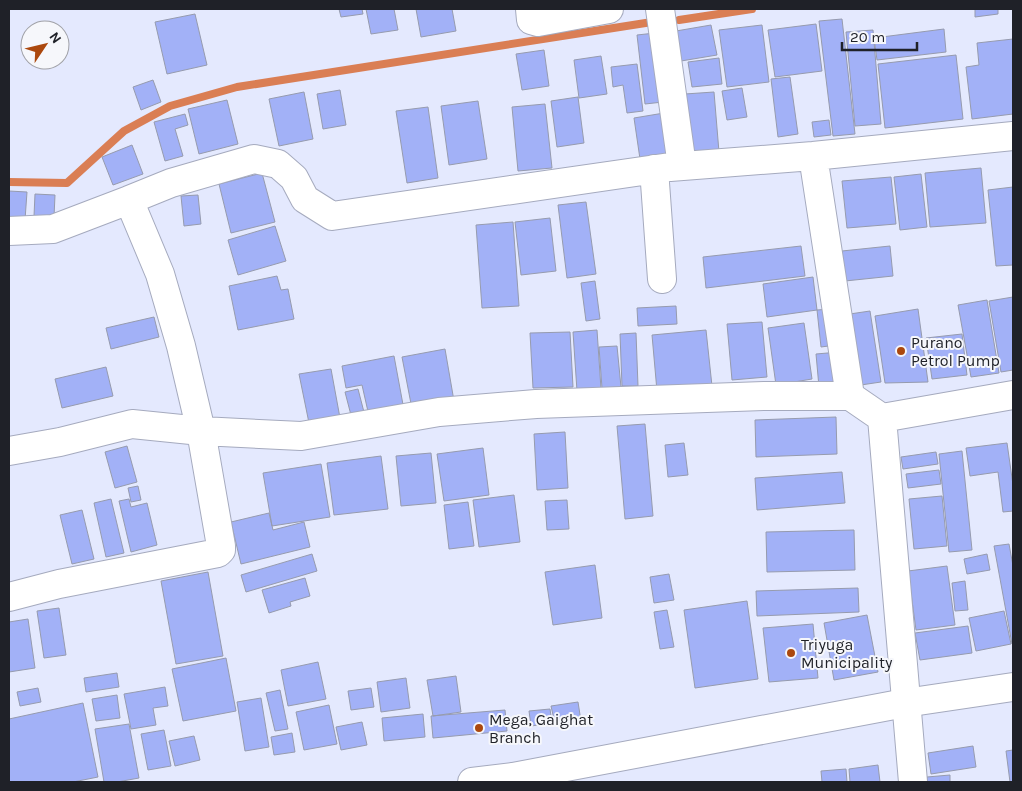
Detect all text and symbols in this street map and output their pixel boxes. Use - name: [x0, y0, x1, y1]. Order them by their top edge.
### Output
- north arrow: [20, 20, 70, 70]
- scale bar: [842, 20, 917, 52]
- text: 20 m: [850, 28, 885, 46]
- text: N: [45, 29, 65, 47]
- place label: Purano Petrol Pump: [911, 333, 1000, 370]
- marker: Purano Petrol Pump: [895, 345, 907, 357]
- place label: Triyuga Municipality: [801, 635, 893, 672]
- marker: Triyuga Municipality: [785, 647, 797, 659]
- place label: Mega, Gaighat Branch: [489, 710, 593, 747]
- marker: Mega, Gaighat Branch: [473, 722, 485, 734]

